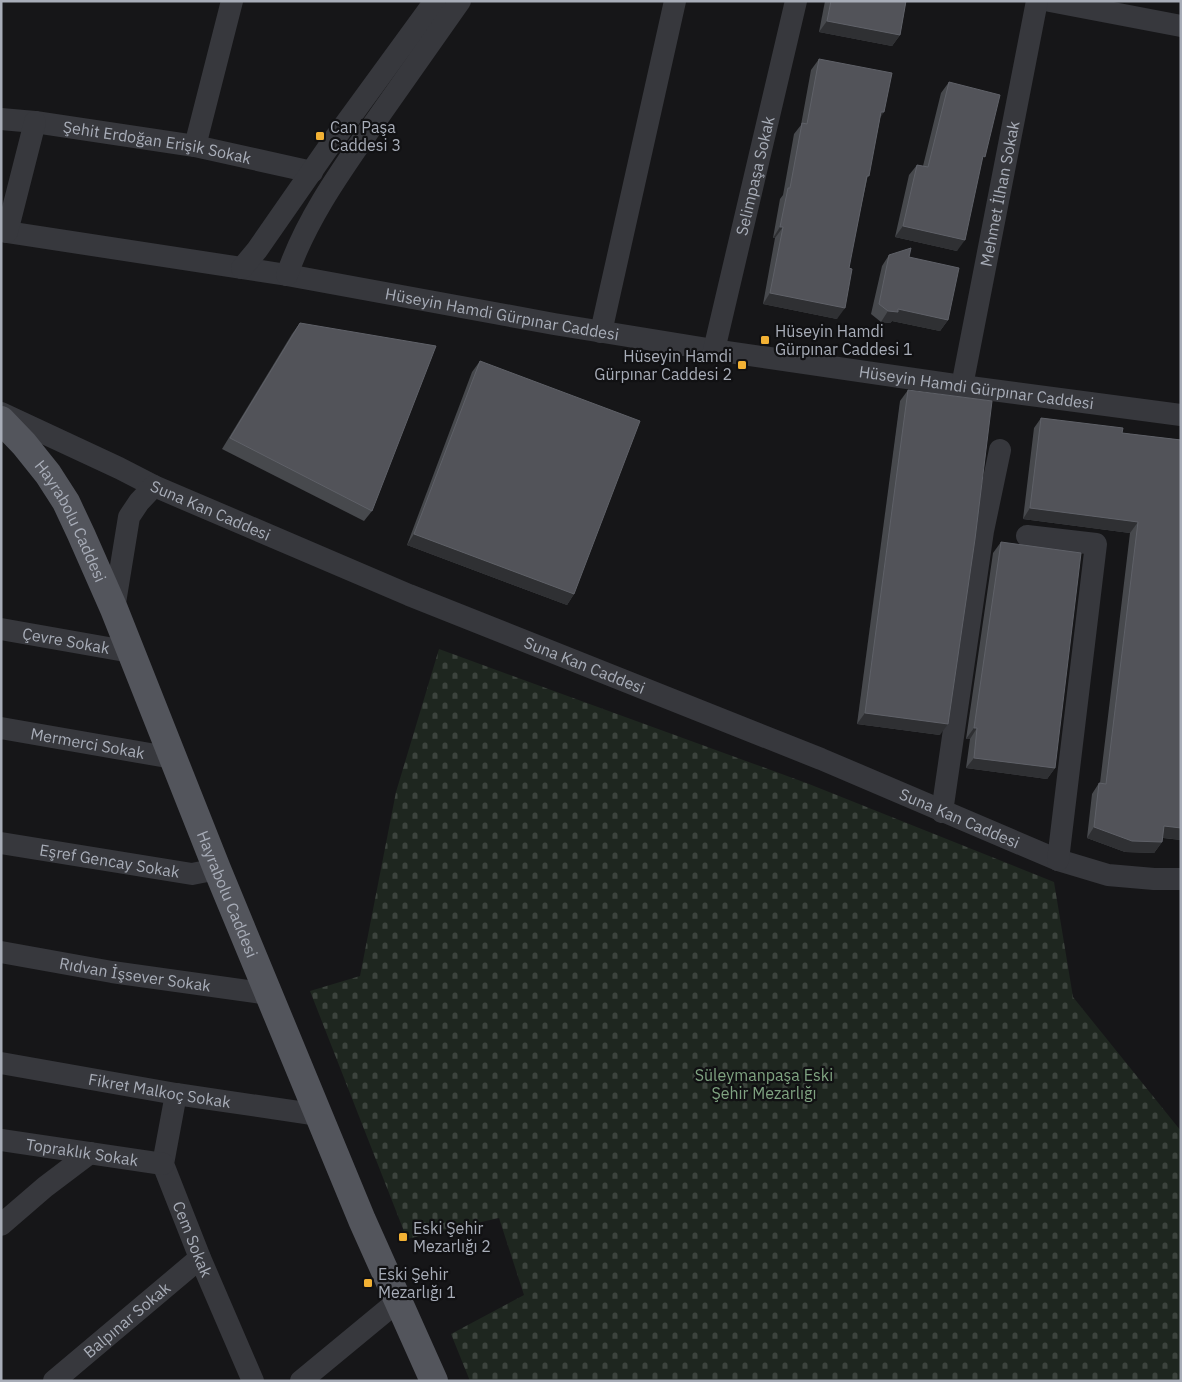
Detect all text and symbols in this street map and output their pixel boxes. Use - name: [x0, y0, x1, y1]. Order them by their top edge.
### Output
- street label: Selimpaşa Sokak: [731, 114, 779, 237]
- street label: Şehit Erdoğan Erişik Sokak: [62, 116, 254, 168]
- place label: Can Paşa Caddesi 3: [330, 117, 401, 155]
- street label: Mehmet İlhan Sokak: [976, 119, 1024, 268]
- marker: Can Paşa Caddesi 3: [314, 130, 326, 142]
- street label: Hüseyin Hamdi Gürpınar Caddesi: [384, 283, 620, 344]
- place label: Hüseyin Hamdi Gürpınar Caddesi 1: [775, 321, 913, 359]
- marker: Hüseyin Hamdi Gürpınar Caddesi 1: [759, 334, 771, 346]
- place label: Hüseyin Hamdi Gürpınar Caddesi 2: [594, 346, 732, 384]
- marker: Hüseyin Hamdi Gürpınar Caddesi 2: [736, 359, 748, 371]
- street label: Hüseyin Hamdi Gürpınar Caddesi: [858, 361, 1095, 413]
- street label: Hayrabolu Caddesi: [31, 456, 111, 585]
- street label: Suna Kan Caddesi: [147, 476, 274, 545]
- street label: Çevre Sokak: [21, 623, 112, 658]
- street label: Suna Kan Caddesi: [521, 632, 648, 698]
- street label: Mermerci Sokak: [29, 723, 147, 763]
- street label: Suna Kan Caddesi: [896, 784, 1023, 853]
- street label: Hayrabolu Caddesi: [193, 828, 262, 960]
- street label: Eşref Gencay Sokak: [38, 839, 182, 882]
- street label: Rıdvan İşsever Sokak: [58, 953, 213, 996]
- park label: Süleymanpaşa Eski Şehir Mezarlığı: [695, 1065, 833, 1103]
- street label: Fikret Malkoç Sokak: [87, 1069, 233, 1112]
- street label: Topraklık Sokak: [25, 1134, 140, 1170]
- street label: Cem Sokak: [169, 1198, 217, 1281]
- place label: Eski Şehir Mezarlığı 2: [413, 1218, 491, 1256]
- marker: Eski Şehir Mezarlığı 2: [397, 1231, 409, 1243]
- place label: Eski Şehir Mezarlığı 1: [378, 1264, 456, 1302]
- street label: Balpınar Sokak: [79, 1277, 175, 1362]
- marker: Eski Şehir Mezarlığı 1: [362, 1277, 374, 1289]

